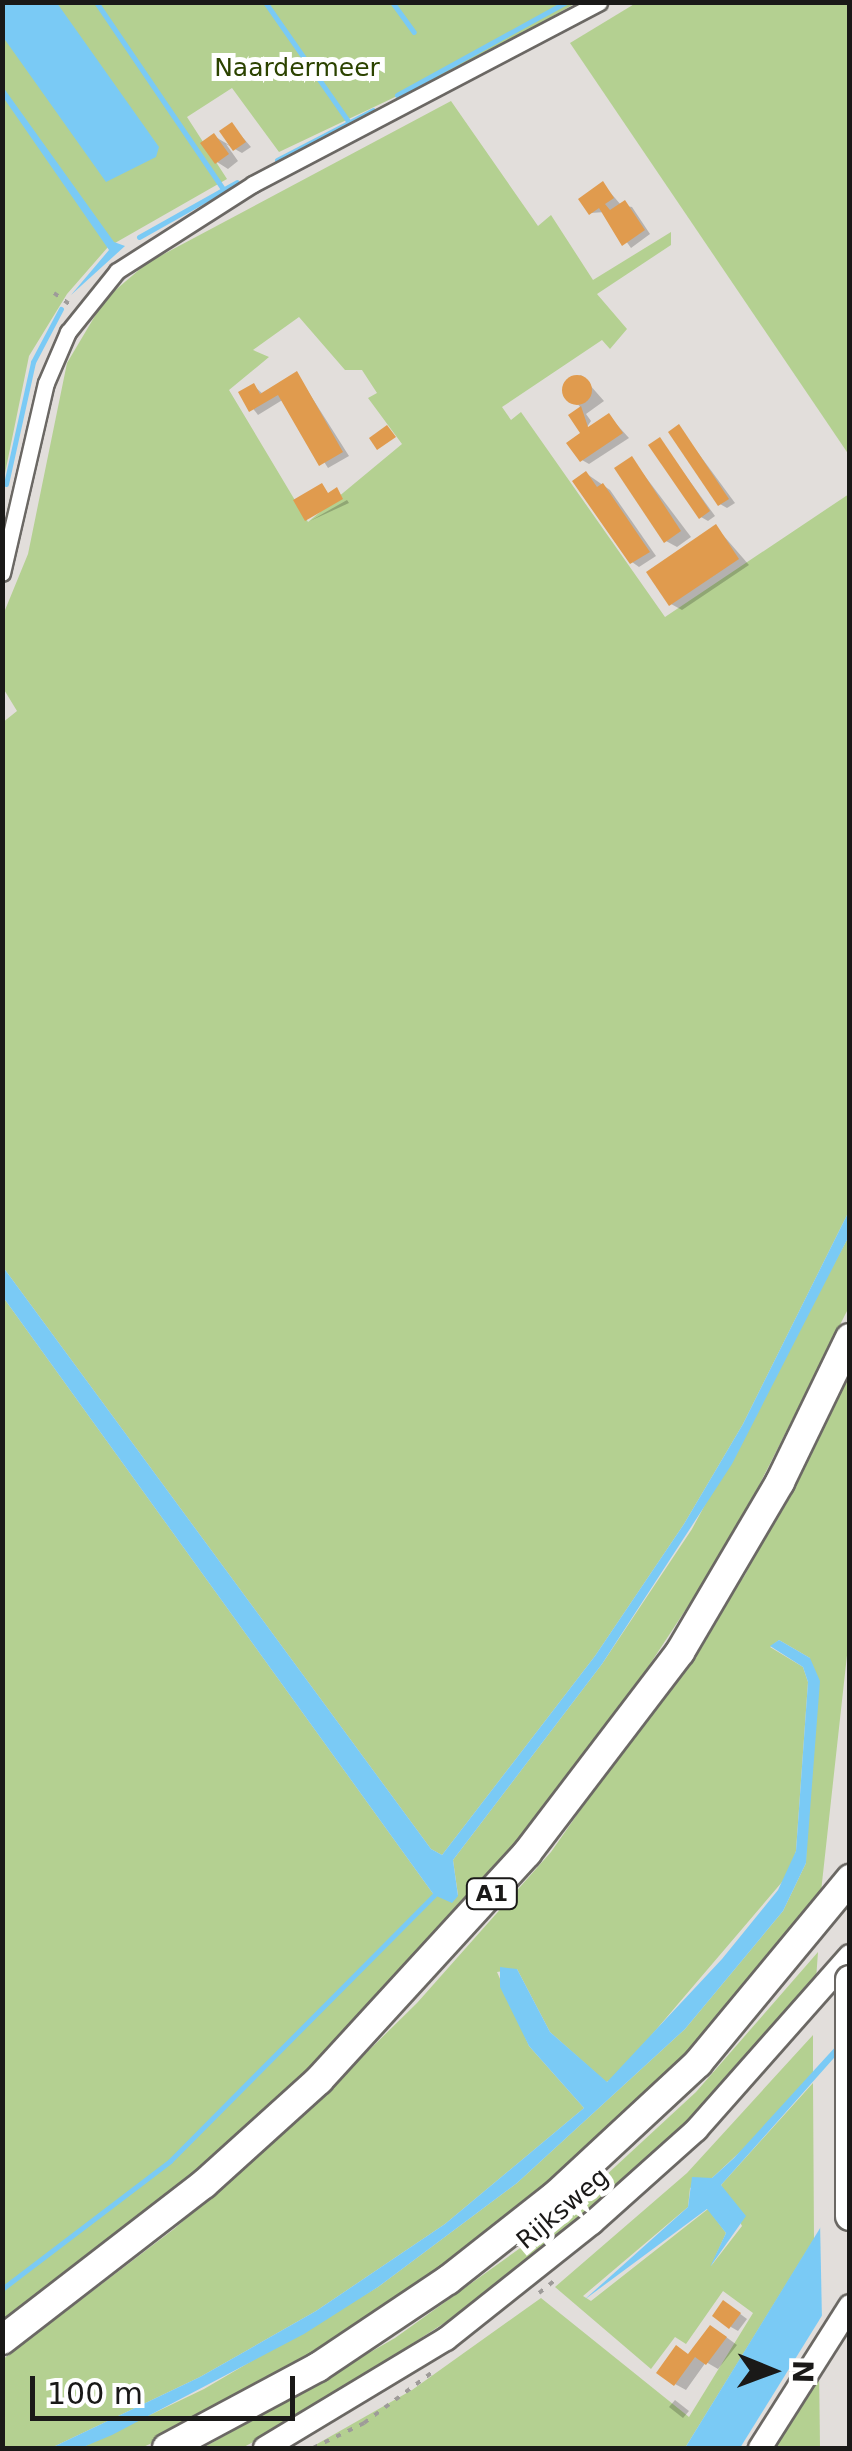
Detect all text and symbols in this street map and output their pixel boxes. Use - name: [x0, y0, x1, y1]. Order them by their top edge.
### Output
- park label: Naardermeer: [214, 53, 380, 83]
- road number: A1: [464, 1877, 520, 1911]
- street label: Rijksweg: [511, 2162, 615, 2256]
- north arrow: [722, 2321, 822, 2421]
- scale bar: [35, 2356, 300, 2418]
- text: N: [786, 2360, 819, 2384]
- text: 100 m: [47, 2376, 143, 2411]

